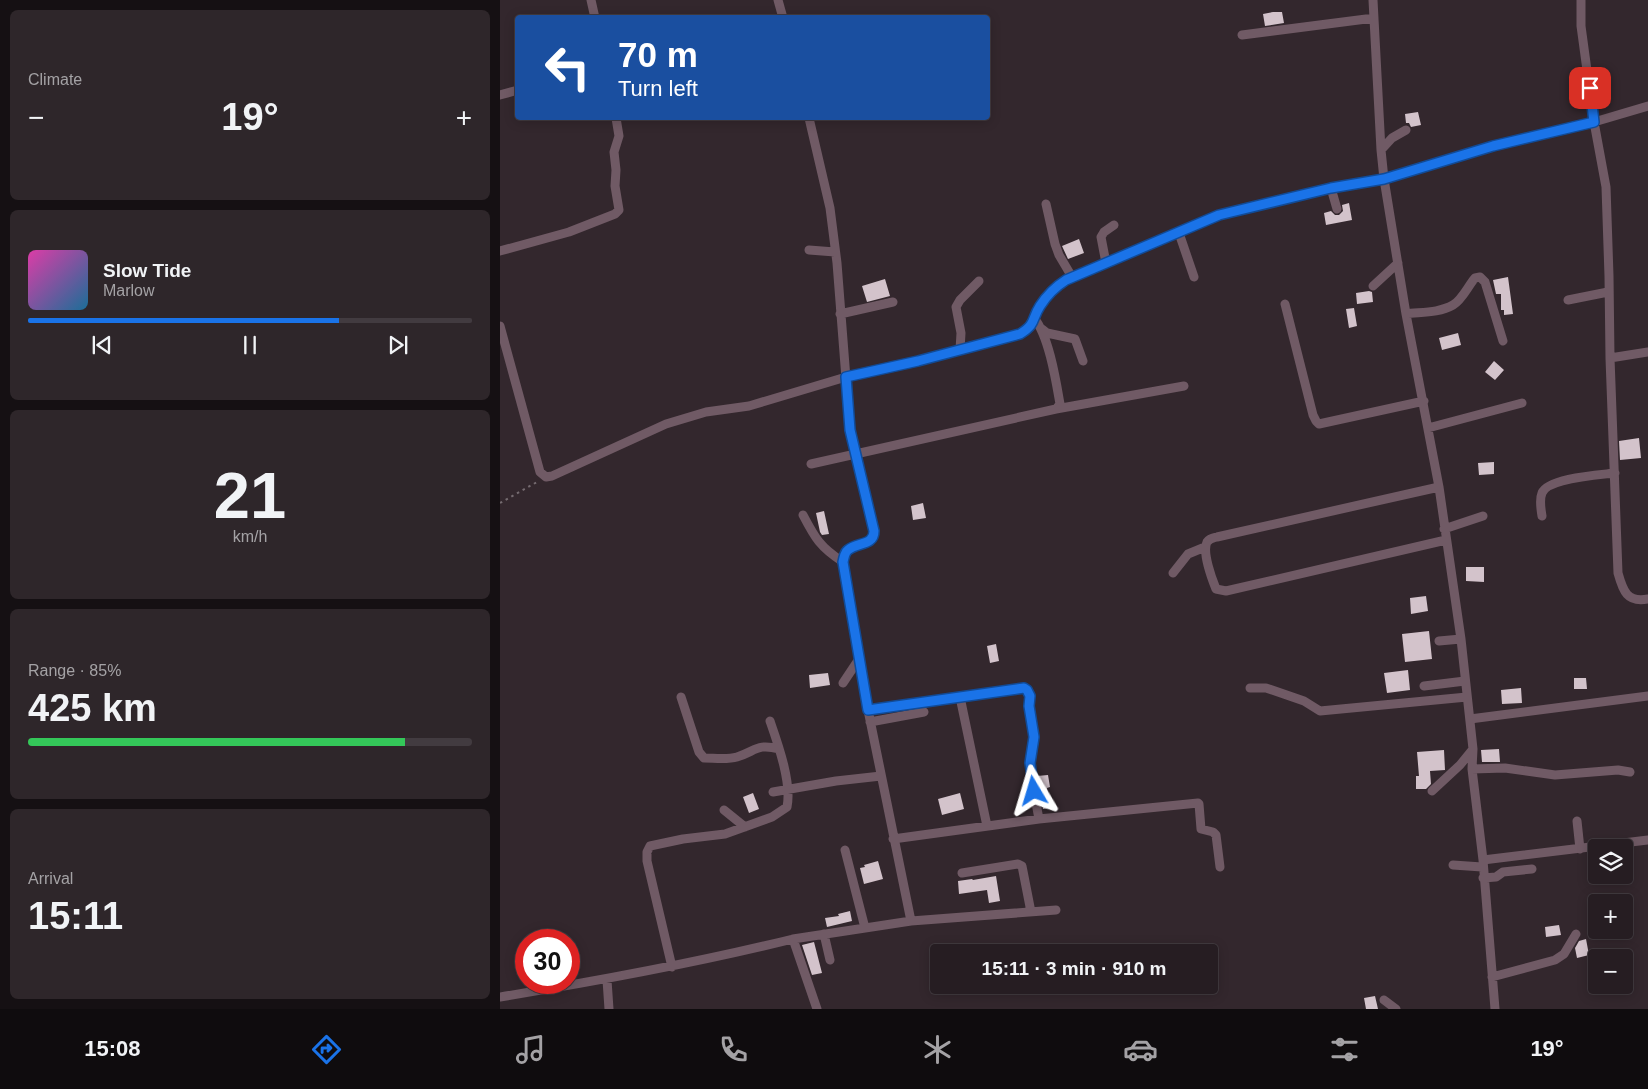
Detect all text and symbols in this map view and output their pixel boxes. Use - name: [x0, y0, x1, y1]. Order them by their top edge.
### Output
- icon: left: [535, 35, 600, 100]
- text: 70 m: [618, 35, 698, 74]
- pin: [1569, 67, 1611, 109]
- text: Climate: [28, 71, 82, 88]
- icon: arrive: [1576, 74, 1604, 102]
- text: Turn left: [618, 76, 698, 101]
- text: 19°: [221, 96, 279, 138]
- text: −: [28, 102, 44, 133]
- text: +: [456, 102, 472, 133]
- text: Slow Tide: [103, 260, 191, 281]
- text: Marlow: [103, 282, 155, 299]
- icon: previous: [88, 331, 116, 359]
- icon: pause: [236, 331, 264, 359]
- icon: next: [384, 331, 412, 359]
- text: 21: [214, 459, 286, 532]
- text: km/h: [233, 528, 267, 545]
- text: Range · 85%: [28, 662, 121, 679]
- text: 425 km: [28, 687, 157, 729]
- position arrow: [1007, 764, 1059, 816]
- map controls: [1588, 839, 1633, 994]
- button: layers: [1588, 839, 1633, 884]
- text: Arrival: [28, 870, 73, 887]
- button: +: [1588, 894, 1633, 939]
- text: 15:11: [28, 895, 123, 937]
- speed limit sign: 30: [515, 929, 580, 994]
- button: −: [1588, 949, 1633, 994]
- text: 15:11 · 3 min · 910 m: [982, 958, 1166, 979]
- icon: directions: [309, 1032, 344, 1067]
- icon: music: [513, 1032, 548, 1067]
- icon: phone: [716, 1032, 751, 1067]
- icon: climate: [920, 1032, 955, 1067]
- icon: car: [1123, 1032, 1158, 1067]
- icon: filters: [1327, 1032, 1362, 1067]
- text: 15:08: [84, 1036, 141, 1061]
- text: 19°: [1530, 1036, 1564, 1061]

